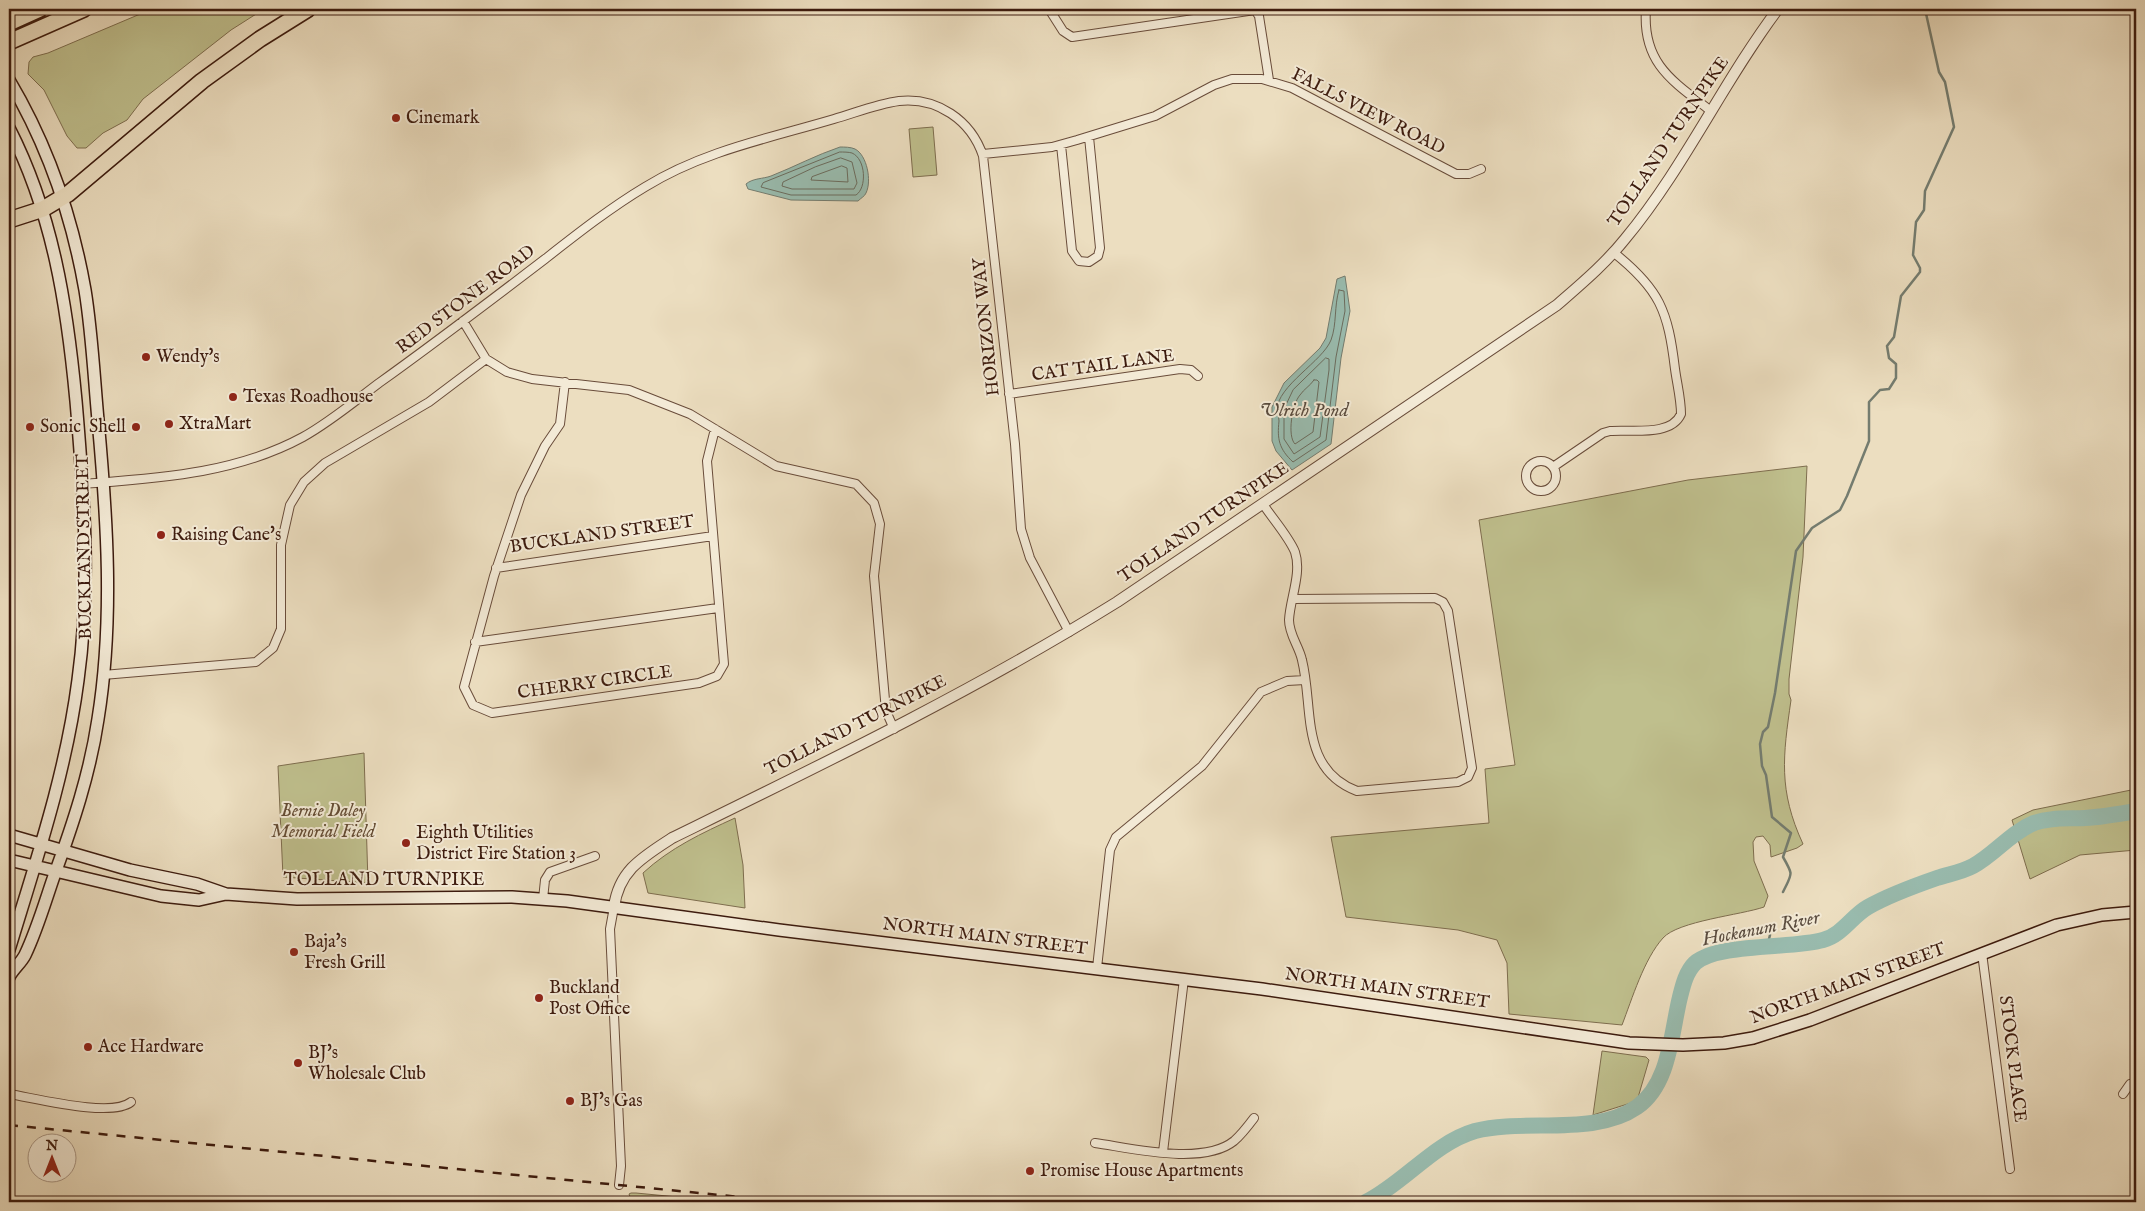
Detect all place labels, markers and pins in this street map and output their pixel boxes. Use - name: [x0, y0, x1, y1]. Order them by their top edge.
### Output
- place label: Cinemark: [406, 107, 480, 130]
- marker: Cinemark: [390, 112, 402, 124]
- place label: Wendy's: [156, 346, 220, 369]
- marker: Wendy's: [140, 351, 152, 363]
- place label: Texas Roadhouse: [243, 386, 373, 409]
- marker: Texas Roadhouse: [227, 391, 239, 403]
- place label: XtraMart: [179, 413, 252, 436]
- place label: Sonic: [40, 416, 81, 439]
- place label: Shell: [89, 416, 126, 439]
- marker: XtraMart: [163, 418, 175, 430]
- marker: Sonic: [24, 421, 36, 433]
- marker: Shell: [130, 421, 142, 433]
- place label: Raising Cane's: [171, 524, 281, 547]
- marker: Raising Cane's: [155, 529, 167, 541]
- place label: Eighth Utilities District Fire Station 3: [416, 822, 576, 866]
- marker: Eighth Utilities District Fire Station 3: [400, 837, 412, 849]
- place label: Baja's Fresh Grill: [304, 931, 386, 975]
- marker: Baja's Fresh Grill: [288, 946, 300, 958]
- place label: Buckland Post Office: [549, 977, 630, 1021]
- marker: Buckland Post Office: [533, 992, 545, 1004]
- place label: Ace Hardware: [97, 1036, 204, 1059]
- marker: Ace Hardware: [82, 1041, 94, 1053]
- place label: BJ's Wholesale Club: [308, 1042, 426, 1086]
- marker: BJ's Wholesale Club: [292, 1057, 304, 1069]
- place label: BJ's Gas: [580, 1090, 643, 1113]
- marker: BJ's Gas: [564, 1095, 576, 1107]
- place label: Promise House Apartments: [1040, 1160, 1243, 1183]
- marker: Promise House Apartments: [1024, 1165, 1036, 1177]

